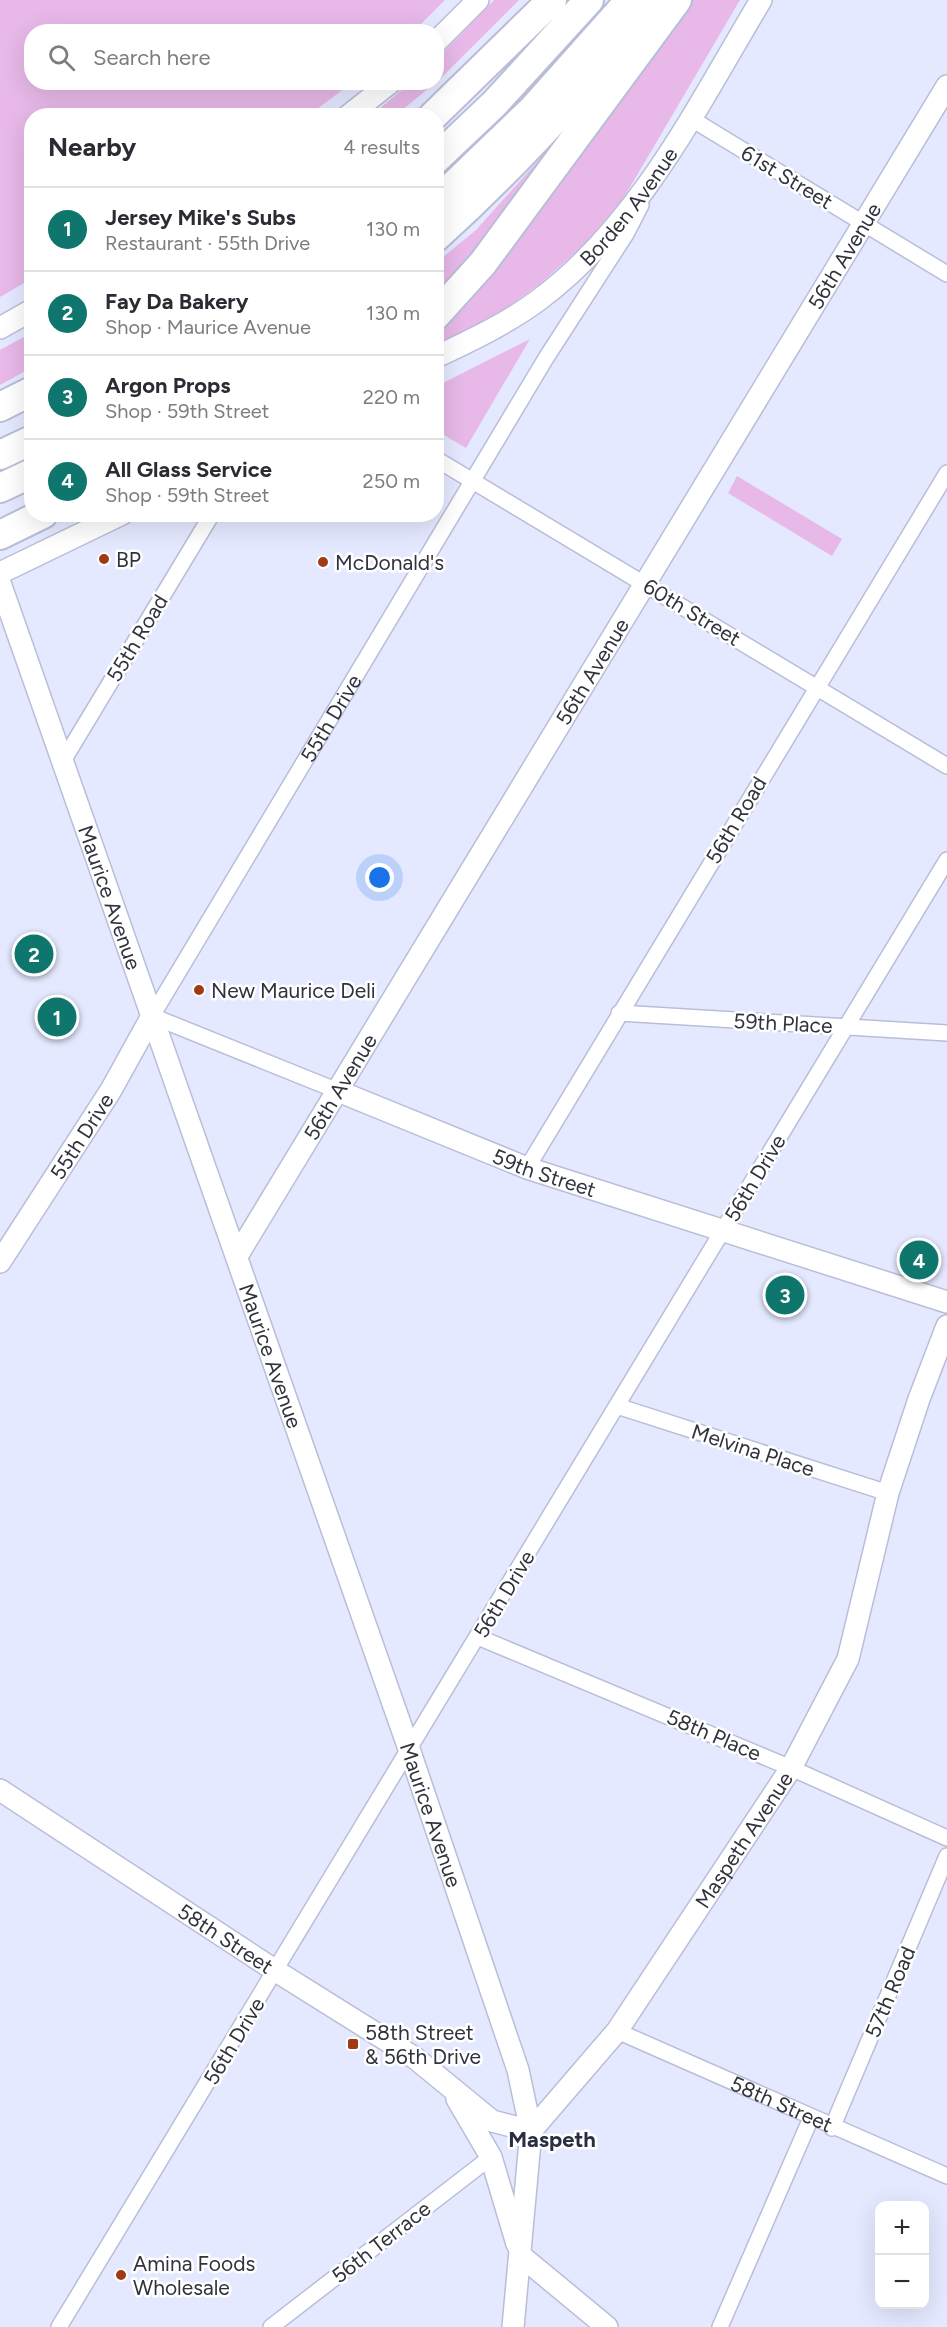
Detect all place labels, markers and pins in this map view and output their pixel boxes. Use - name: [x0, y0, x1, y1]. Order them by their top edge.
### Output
- place label: BP: [116, 547, 141, 572]
- place label: McDonald's: [335, 550, 444, 575]
- marker: BP: [97, 552, 111, 566]
- marker: McDonald's: [316, 555, 330, 569]
- pin: 2: [15, 932, 54, 976]
- place label: New Maurice Deli: [211, 978, 376, 1003]
- marker: New Maurice Deli: [192, 983, 206, 997]
- pin: 1: [38, 994, 76, 1040]
- pin: 4: [900, 1238, 938, 1282]
- pin: 3: [766, 1272, 804, 1318]
- place label: 58th Street & 56th Drive: [365, 2020, 481, 2069]
- marker: 58th Street & 56th Drive: [346, 2037, 360, 2051]
- place label: Amina Foods Wholesale: [133, 2251, 255, 2300]
- marker: Amina Foods Wholesale: [114, 2268, 128, 2282]

